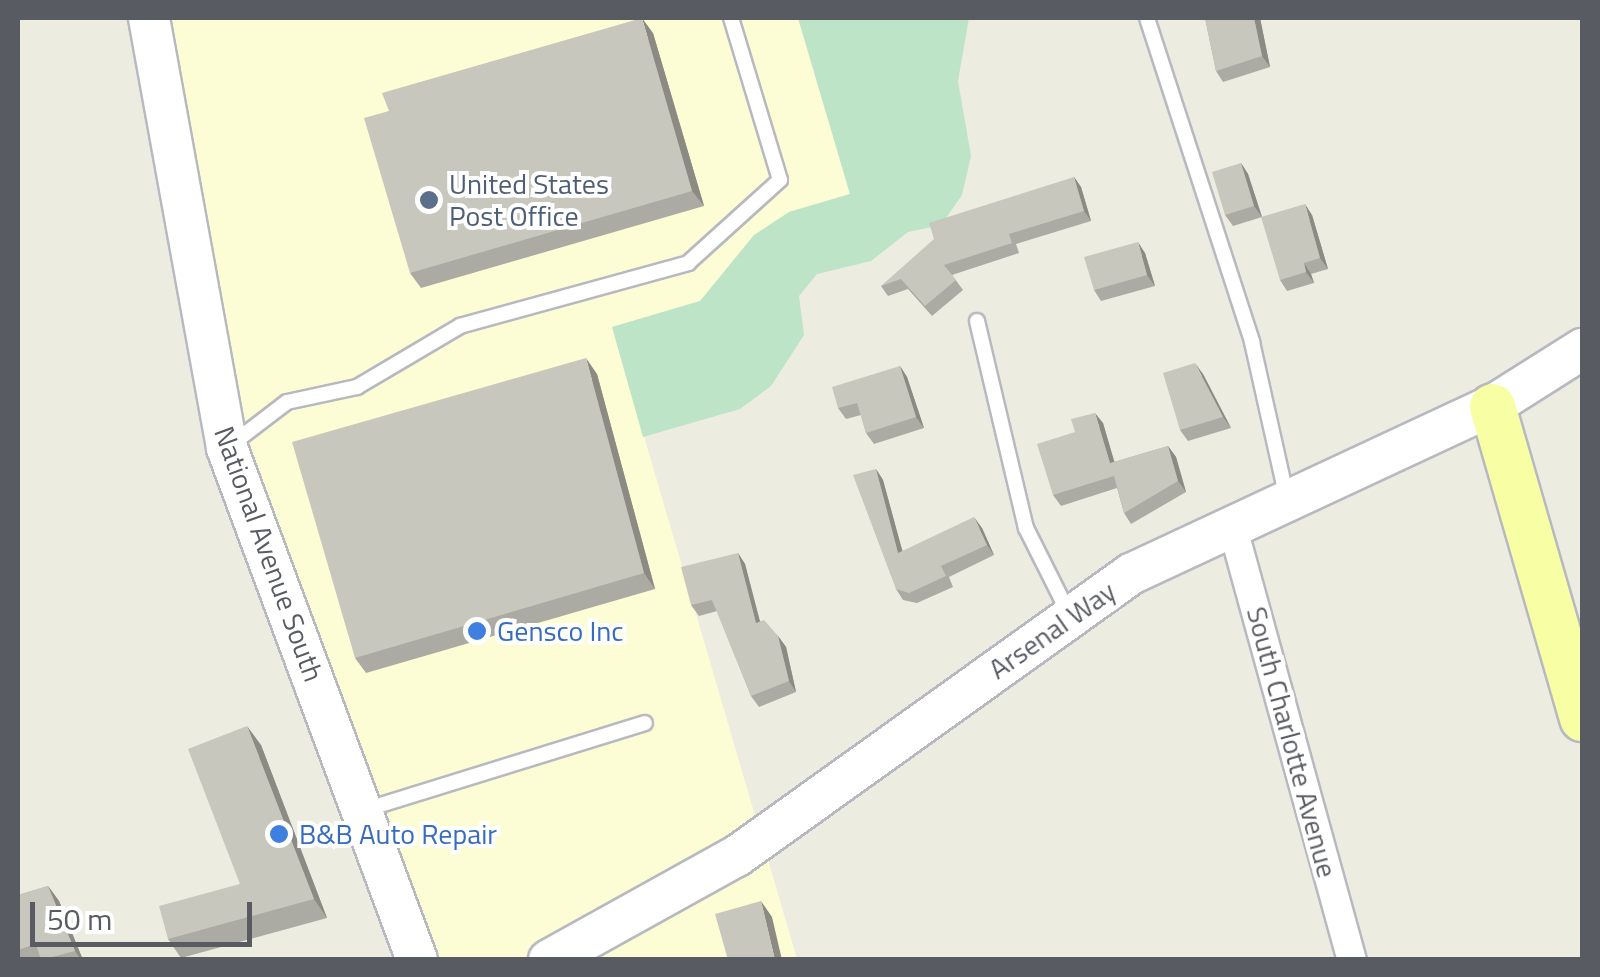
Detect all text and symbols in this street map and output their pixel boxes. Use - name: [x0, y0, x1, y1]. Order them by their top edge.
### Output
- place label: United States Post Office: [449, 167, 609, 233]
- marker: United States Post Office: [418, 189, 440, 211]
- street label: National Avenue South: [207, 422, 331, 686]
- street label: Arsenal Way: [982, 574, 1122, 686]
- street label: South Charlotte Avenue: [1240, 603, 1344, 881]
- place label: Gensco Inc: [497, 614, 624, 648]
- marker: Gensco Inc: [466, 620, 488, 642]
- place label: B&B Auto Repair: [299, 817, 497, 851]
- marker: B&B Auto Repair: [268, 823, 290, 845]
- scale bar: [35, 882, 258, 944]
- text: 50 m: [47, 896, 112, 942]

